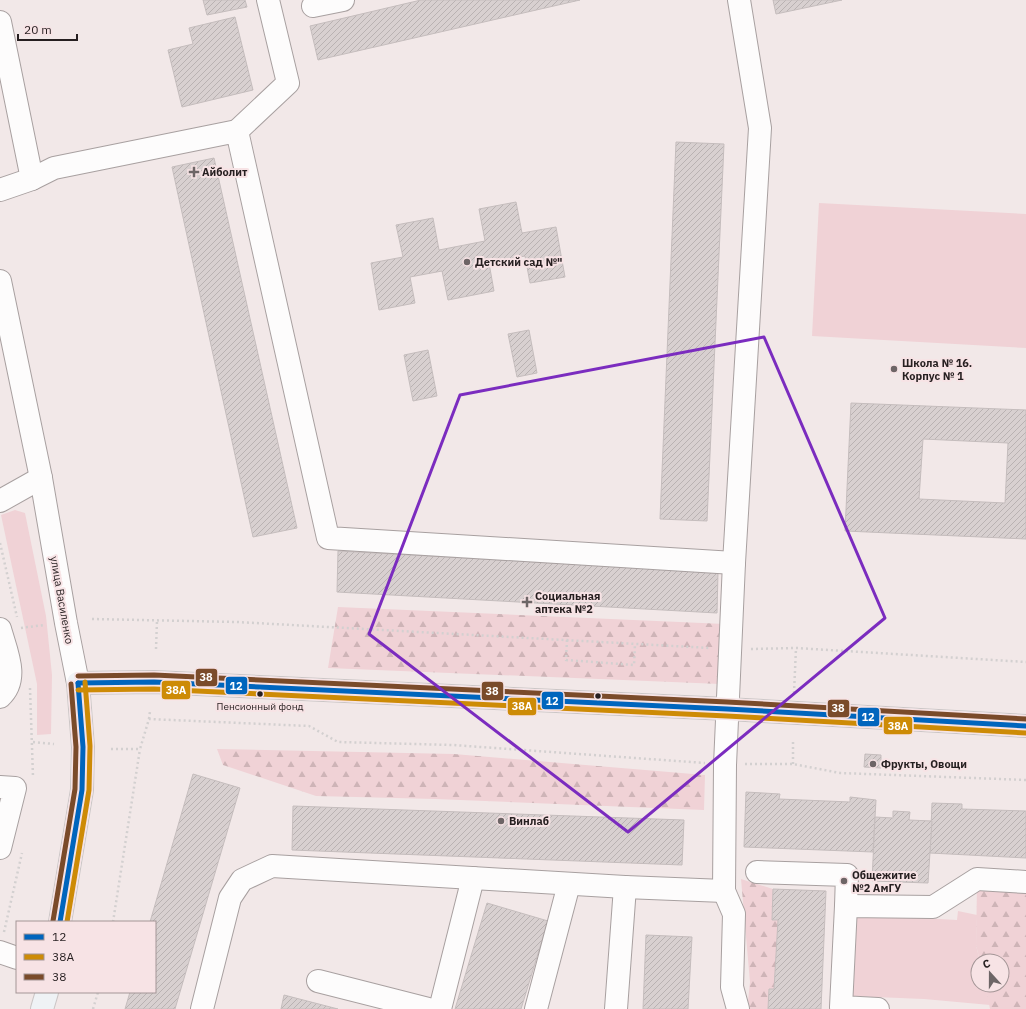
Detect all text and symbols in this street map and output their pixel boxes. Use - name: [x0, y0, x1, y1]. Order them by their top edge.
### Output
- scale bar: [18, 16, 77, 42]
- text: 20 m: [24, 22, 52, 37]
- place label: Айболит: [202, 165, 248, 179]
- marker: Айболит: [189, 167, 199, 177]
- place label: Детский сад №": [475, 255, 563, 269]
- marker: Детский сад №": [462, 257, 472, 267]
- place label: Школа № 16. Корпус № 1: [902, 356, 972, 383]
- marker: Школа № 16. Корпус № 1: [889, 364, 899, 374]
- street label: улица Василенко: [47, 555, 77, 645]
- place label: Социальная аптека №2: [535, 589, 601, 616]
- marker: Социальная аптека №2: [522, 597, 532, 607]
- line badge: 38: [195, 668, 218, 687]
- text: 38: [199, 670, 213, 684]
- line badge: 12: [225, 676, 248, 695]
- text: 12: [229, 679, 243, 693]
- line badge: 38А: [161, 680, 191, 700]
- line badge: 38: [481, 681, 504, 701]
- text: 38А: [166, 683, 187, 697]
- text: 38: [485, 684, 499, 698]
- marker: Пенсионный фонд: [255, 689, 265, 699]
- line badge: 12: [541, 691, 564, 710]
- unlabelled marker: [593, 691, 603, 701]
- text: 12: [545, 694, 559, 708]
- line badge: 38А: [507, 697, 537, 716]
- text: 38А: [512, 699, 533, 713]
- line badge: 38: [827, 699, 850, 718]
- place label: Пенсионный фонд: [216, 700, 304, 713]
- text: 38: [831, 701, 845, 715]
- line badge: 12: [857, 707, 880, 727]
- text: 12: [861, 710, 875, 724]
- line badge: 38А: [883, 716, 913, 735]
- text: 38А: [888, 719, 909, 733]
- place label: Фрукты, Овощи: [881, 757, 967, 771]
- marker: Фрукты, Овощи: [868, 759, 878, 769]
- place label: Винлаб: [509, 814, 549, 828]
- marker: Винлаб: [496, 816, 506, 826]
- place label: Общежитие №2 АмГУ: [852, 868, 916, 895]
- marker: Общежитие №2 АмГУ: [839, 876, 849, 886]
- legend: [16, 921, 156, 993]
- text: 12: [52, 929, 66, 944]
- text: 38А: [52, 949, 74, 964]
- north arrow: [970, 953, 1010, 993]
- text: С: [981, 956, 992, 971]
- text: 38: [52, 969, 66, 984]

